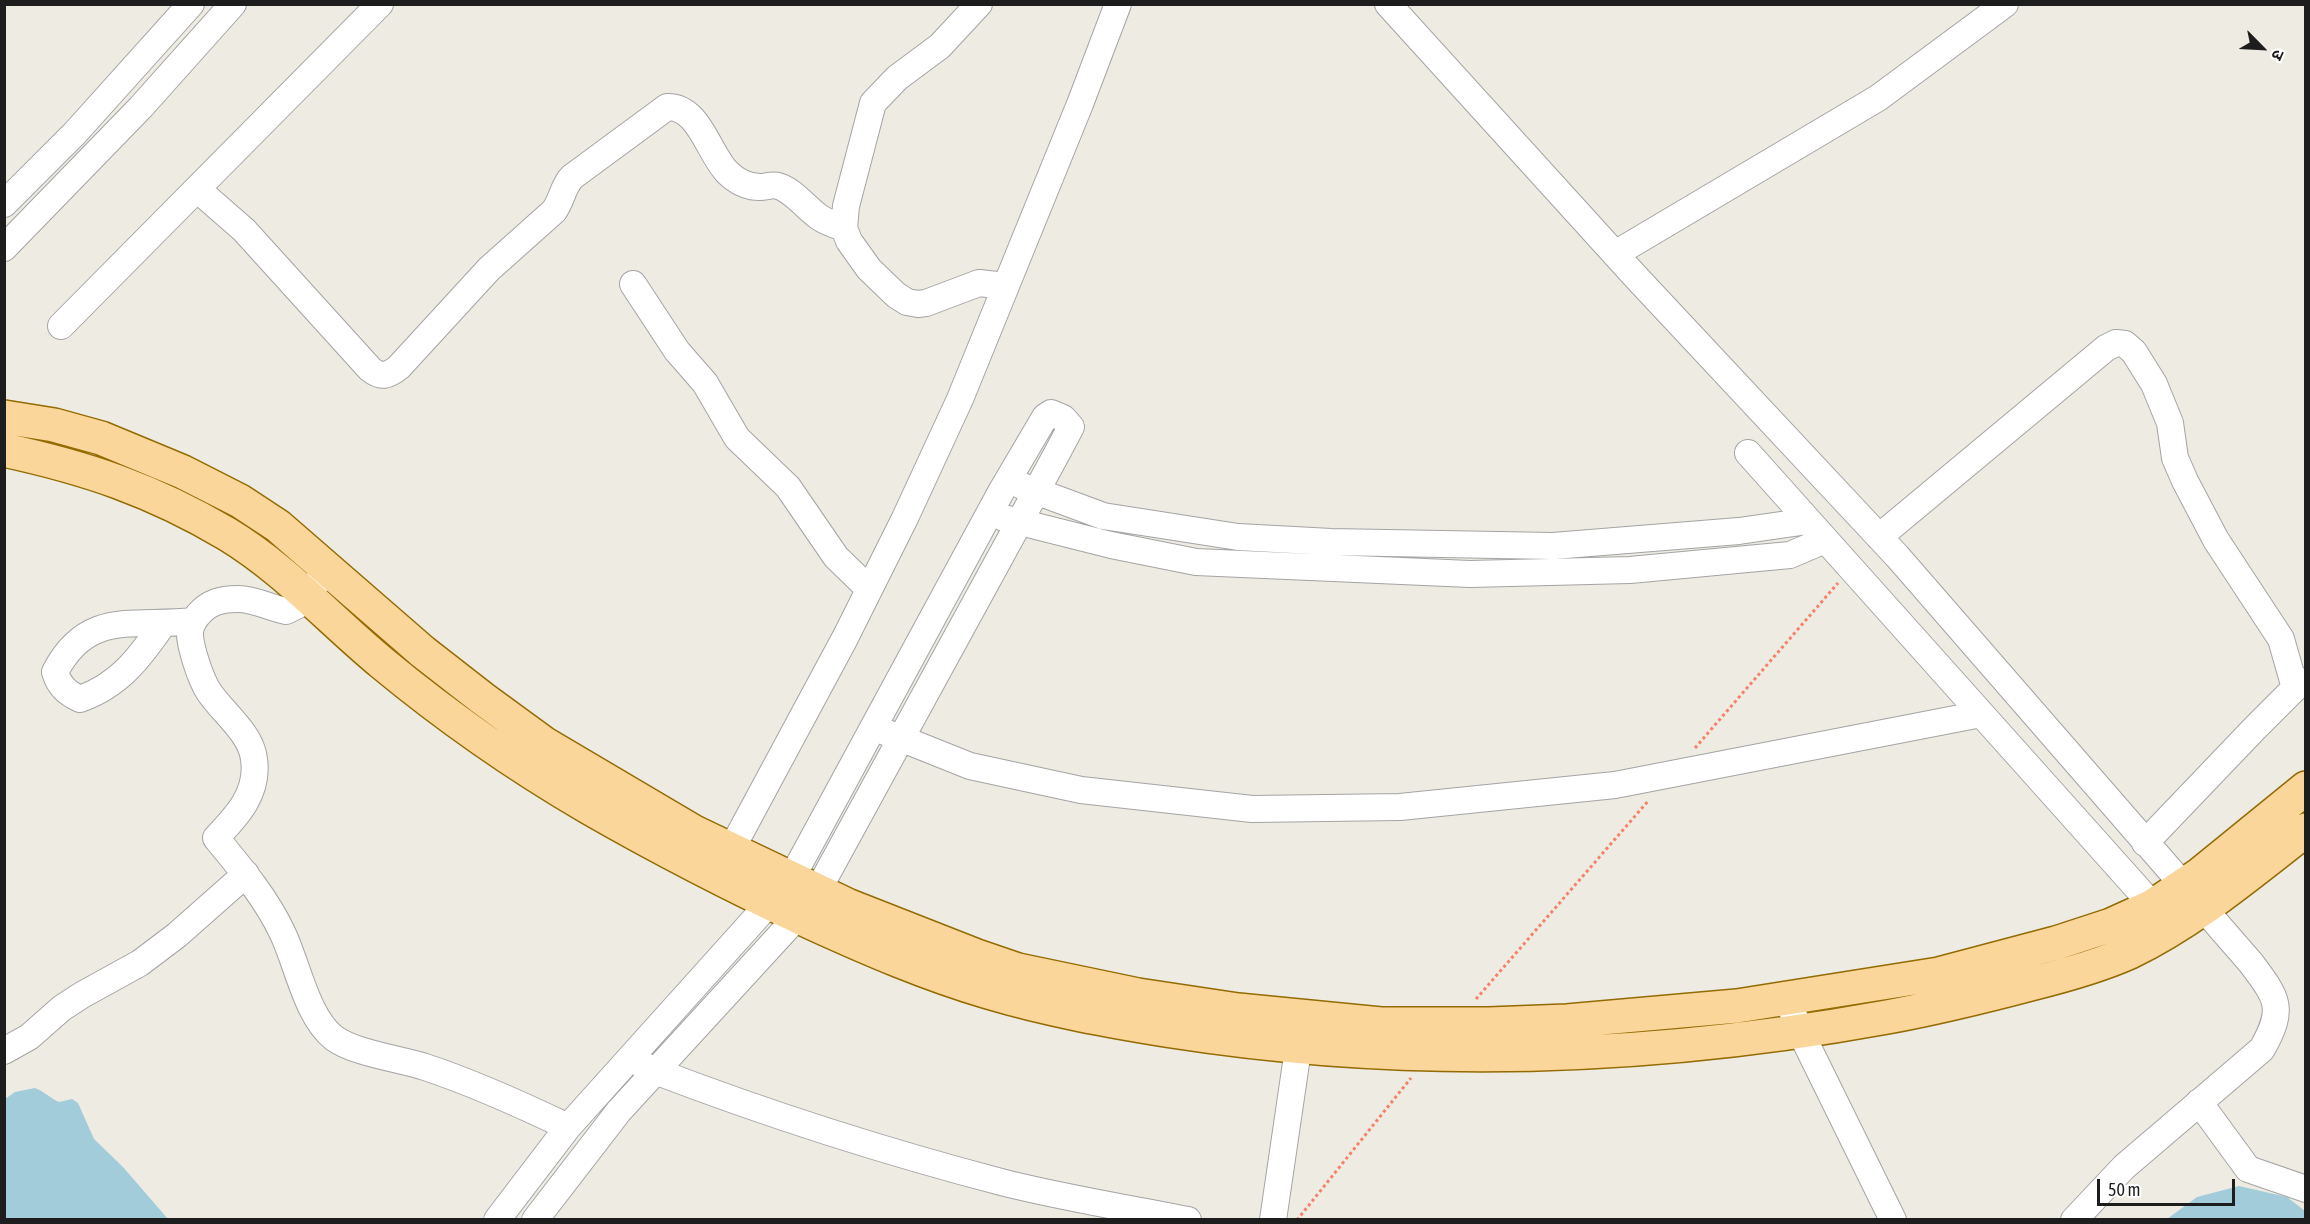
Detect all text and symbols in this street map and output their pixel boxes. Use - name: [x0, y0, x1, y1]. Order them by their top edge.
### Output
- north arrow: [2232, 18, 2292, 78]
- text: उ: [2268, 47, 2289, 63]
- scale bar: [2100, 1167, 2238, 1205]
- text: 50 m: [2108, 1179, 2140, 1200]

